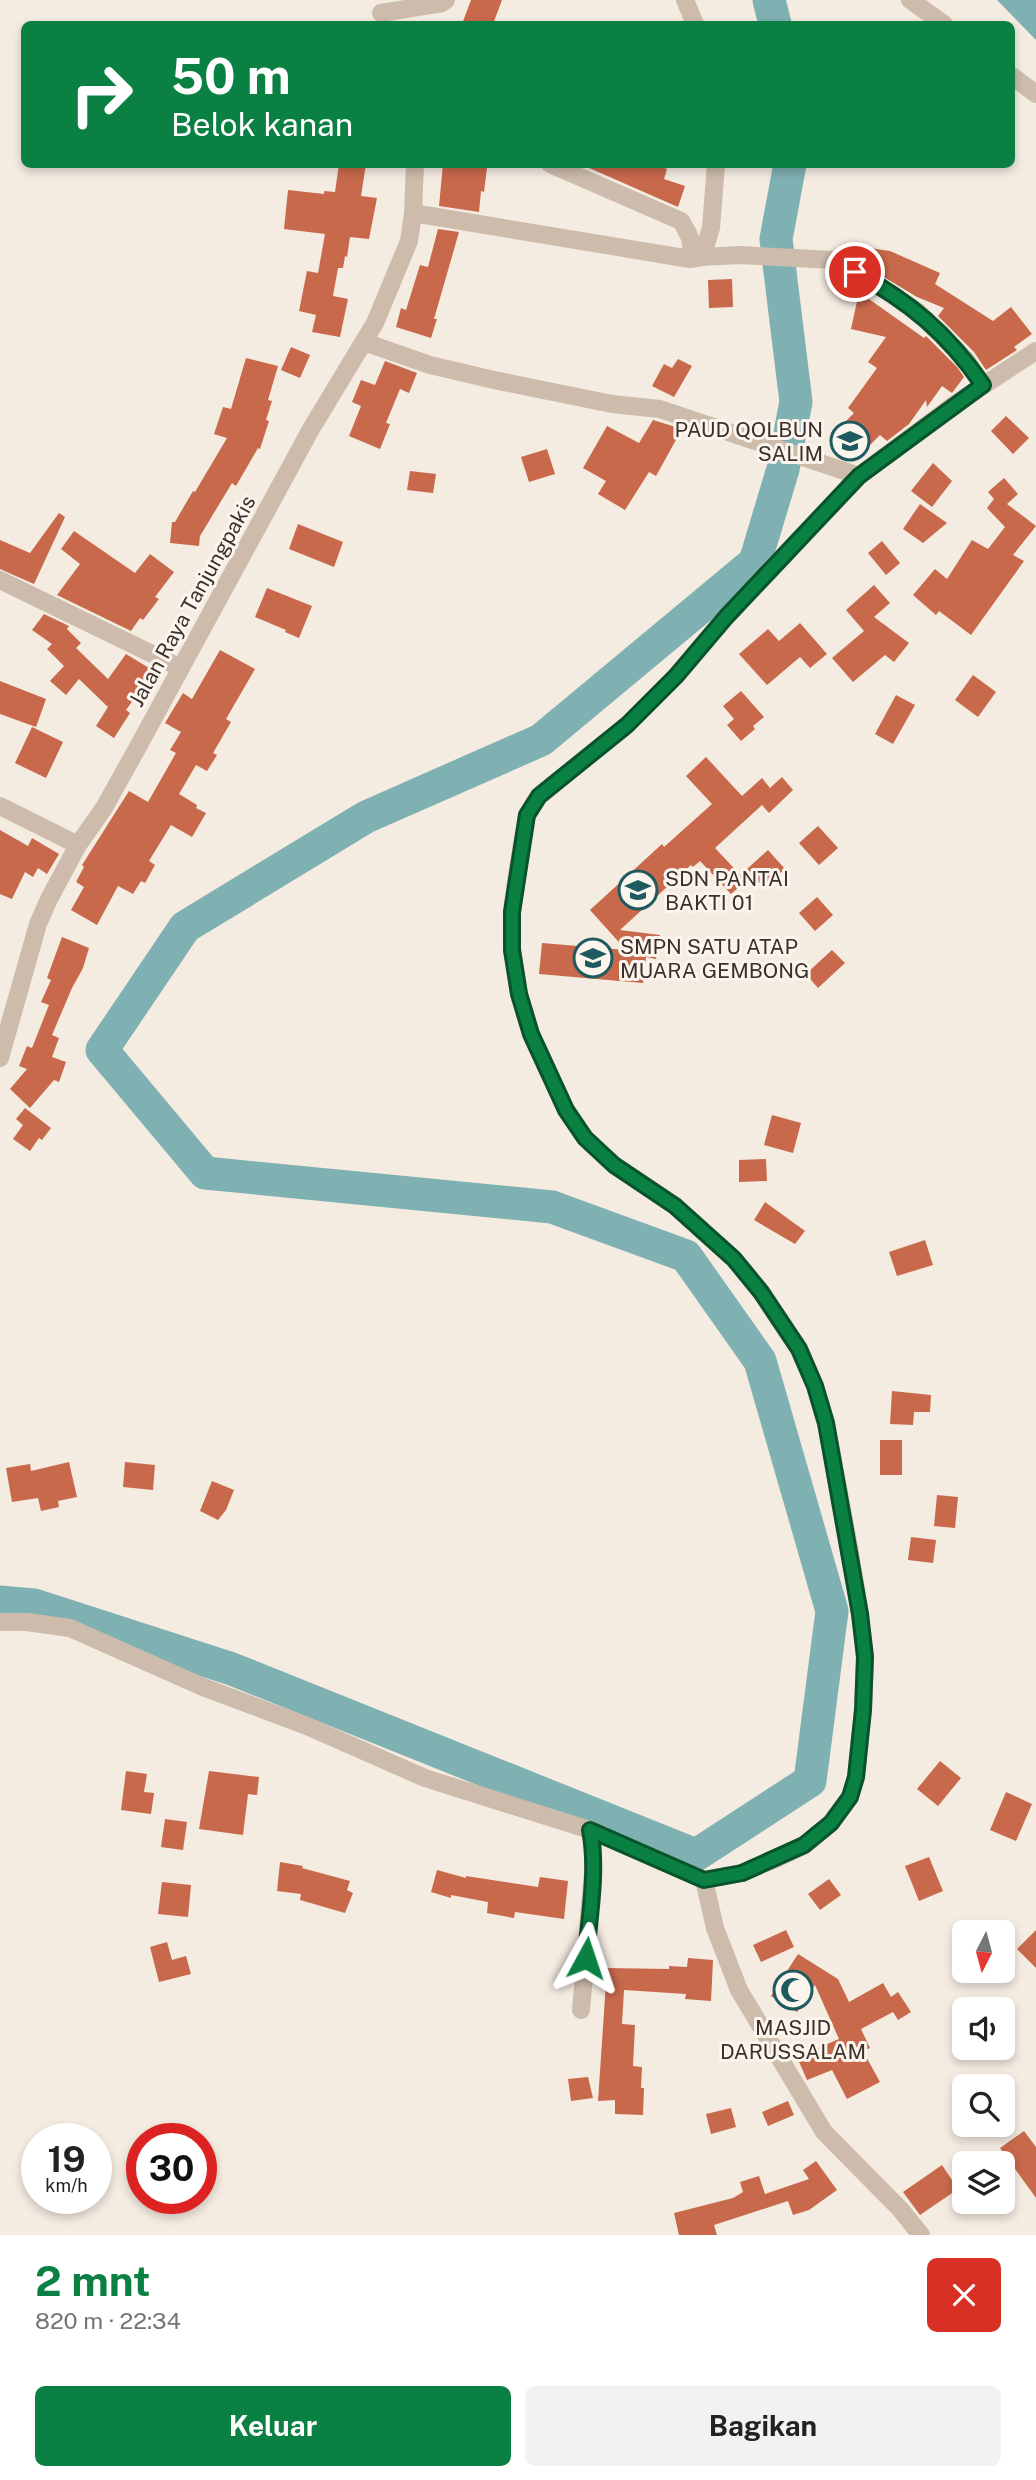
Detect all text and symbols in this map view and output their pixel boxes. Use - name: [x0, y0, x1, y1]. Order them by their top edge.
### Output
- text: 50 m: [171, 47, 291, 105]
- icon: right: [56, 49, 147, 140]
- text: Belok kanan: [171, 106, 353, 143]
- pin: [825, 242, 885, 302]
- icon: arrive: [836, 253, 874, 291]
- place label: PAUD QOLBUN SALIM: [675, 417, 823, 466]
- school or university icon: PAUD QOLBUN SALIM: [829, 420, 871, 462]
- street label: Jalan Raya Tanjungpakis: [124, 491, 260, 711]
- place label: SDN PANTAI BAKTI 01: [665, 866, 789, 915]
- school or university icon: SDN PANTAI BAKTI 01: [617, 869, 659, 911]
- place label: SMPN SATU ATAP MUARA GEMBONG: [620, 934, 809, 983]
- school or university icon: SMPN SATU ATAP MUARA GEMBONG: [572, 937, 614, 979]
- north arrow: [952, 1920, 1015, 1983]
- map controls: [952, 1920, 1015, 2214]
- position arrow: [549, 1921, 623, 1995]
- mosque icon: MASJID DARUSSALAM: [772, 1969, 814, 2011]
- button: sound: [952, 1997, 1015, 2060]
- place label: MASJID DARUSSALAM: [720, 2015, 866, 2064]
- button: search: [952, 2074, 1015, 2137]
- speed limit sign: 30: [126, 2123, 217, 2214]
- text: 19: [47, 2139, 86, 2180]
- button: layers: [952, 2151, 1015, 2214]
- text: km/h: [45, 2175, 88, 2196]
- text: 2 mnt: [35, 2256, 150, 2305]
- button: close: [927, 2258, 1001, 2332]
- text: 820 m · 22:34: [35, 2307, 181, 2334]
- button: Keluar: [35, 2386, 511, 2466]
- button: Bagikan: [525, 2386, 1001, 2466]

